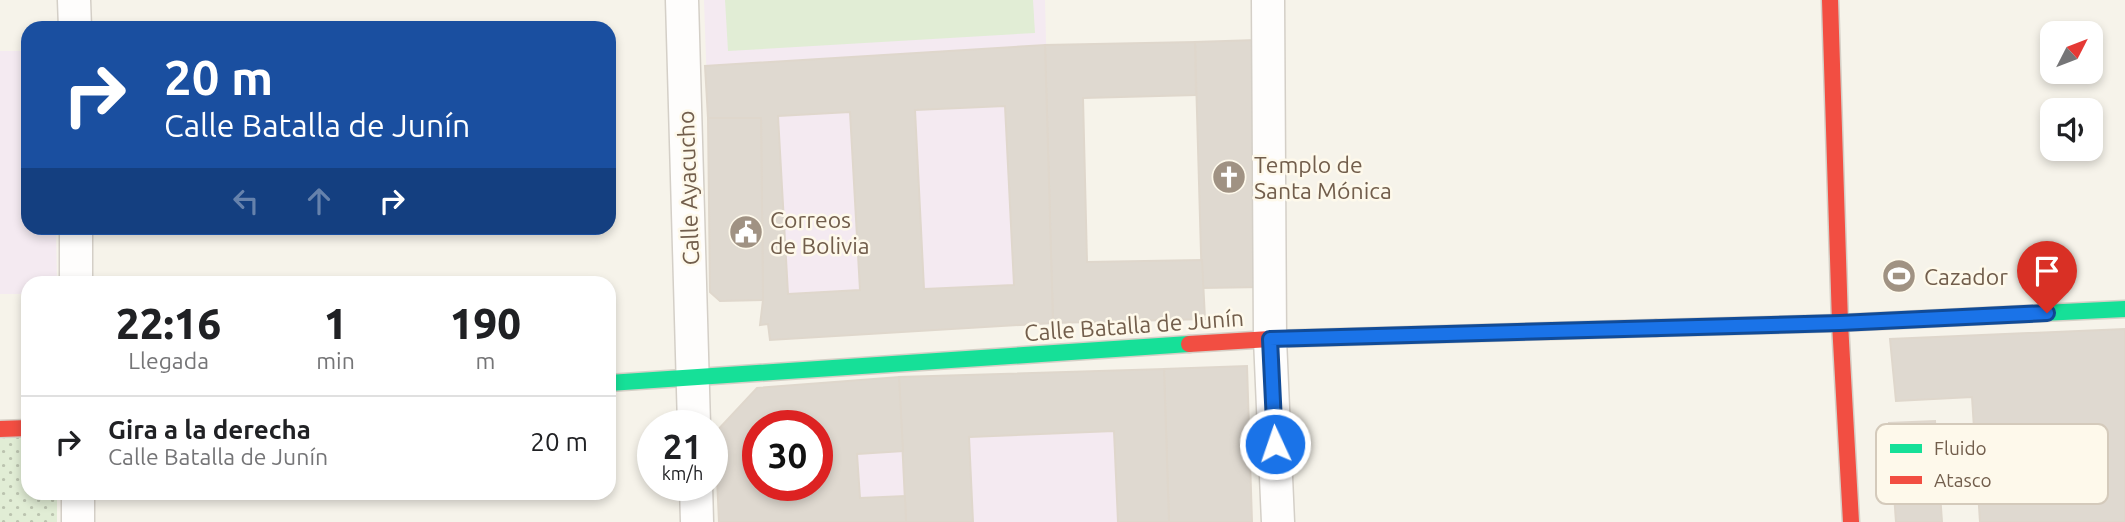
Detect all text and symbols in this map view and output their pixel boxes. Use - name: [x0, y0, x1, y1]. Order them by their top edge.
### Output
- north arrow: [2040, 21, 2104, 84]
- map controls: [2040, 21, 2103, 161]
- icon: right: [49, 49, 140, 140]
- text: 20 m: [164, 49, 273, 104]
- button: sound: [2040, 98, 2103, 161]
- text: Calle Batalla de Junín: [164, 107, 470, 143]
- street label: Calle Ayacucho: [673, 110, 703, 266]
- place label: Templo de Santa Mónica: [1254, 152, 1392, 203]
- church icon: Templo de Santa Mónica: [1210, 158, 1248, 196]
- icon: left: [227, 182, 265, 220]
- icon: ahead: [300, 182, 338, 220]
- icon: right: [373, 182, 411, 220]
- place label: Correos de Bolivia: [770, 207, 870, 258]
- public building icon: Correos de Bolivia: [727, 213, 765, 251]
- pin: [2017, 241, 2077, 313]
- icon: arrive: [2028, 252, 2066, 290]
- sports icon: Cazador: [1880, 257, 1918, 295]
- place label: Cazador: [1924, 264, 2008, 289]
- text: 22:16: [116, 300, 221, 347]
- text: 1: [324, 300, 347, 347]
- text: 190: [450, 300, 521, 347]
- street label: Calle Batalla de Junín: [1023, 305, 1245, 345]
- text: Llegada: [128, 348, 209, 373]
- text: min: [316, 348, 355, 373]
- text: m: [475, 348, 495, 373]
- position arrow: [1238, 407, 1312, 481]
- speed limit sign: 30: [742, 410, 833, 501]
- text: Gira a la derecha: [108, 415, 311, 444]
- icon: right: [49, 423, 87, 461]
- legend: [1876, 424, 2108, 504]
- text: 21: [663, 426, 702, 466]
- text: 20 m: [530, 427, 588, 456]
- text: Fluido: [1934, 437, 1987, 459]
- text: Calle Batalla de Junín: [108, 444, 328, 469]
- text: km/h: [662, 463, 703, 483]
- text: Atasco: [1934, 469, 1992, 491]

